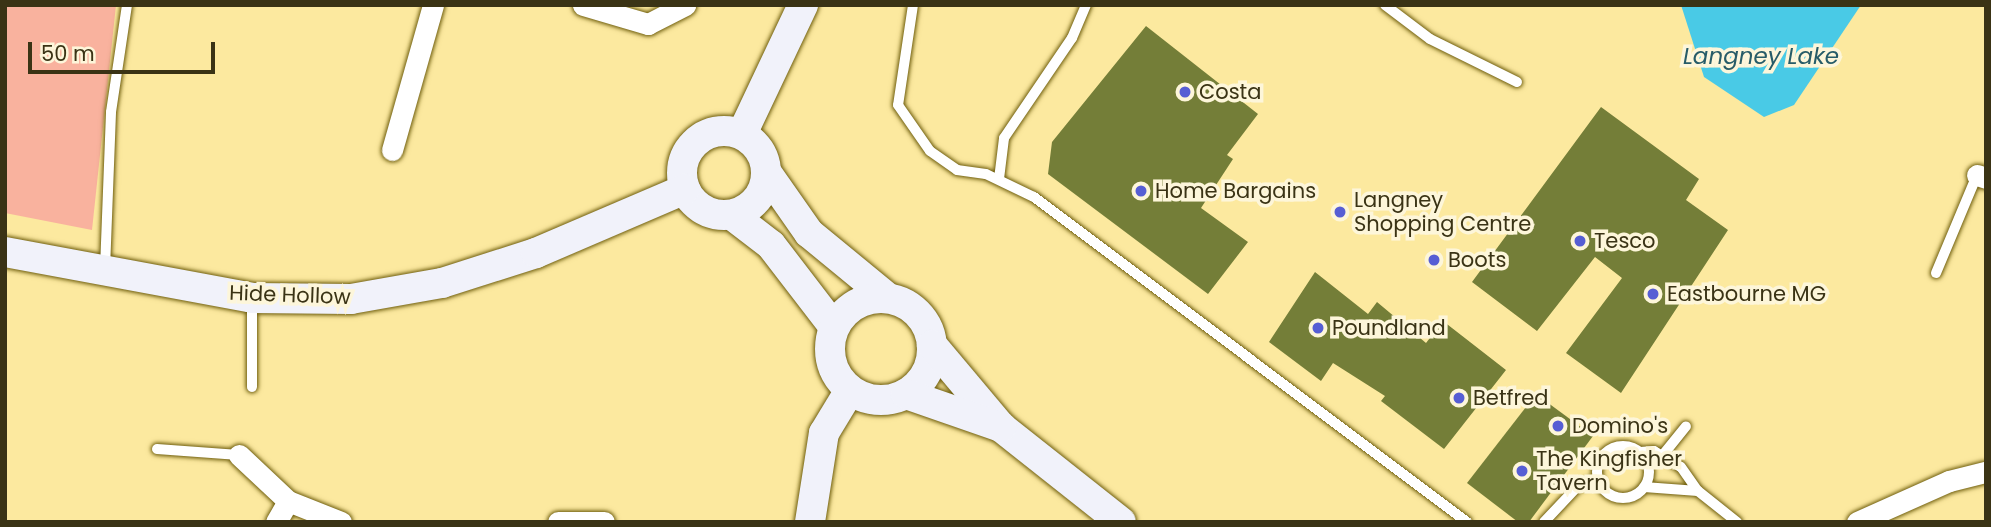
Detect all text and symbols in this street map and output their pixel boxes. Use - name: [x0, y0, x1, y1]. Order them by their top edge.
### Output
- scale bar: [32, 28, 219, 72]
- text: 50 m: [41, 39, 95, 68]
- water label: Langney Lake: [1683, 42, 1839, 70]
- place label: Costa: [1199, 79, 1261, 105]
- marker: Costa: [1177, 84, 1193, 100]
- place label: Home Bargains: [1155, 178, 1316, 204]
- marker: Home Bargains: [1133, 183, 1149, 199]
- place label: Langney Shopping Centre: [1354, 187, 1531, 237]
- marker: Langney Shopping Centre: [1332, 204, 1348, 220]
- place label: Tesco: [1594, 228, 1656, 254]
- marker: Tesco: [1572, 233, 1588, 249]
- place label: Boots: [1448, 247, 1506, 273]
- marker: Boots: [1426, 252, 1442, 268]
- street label: Hide Hollow: [229, 280, 351, 310]
- place label: Eastbourne MG: [1667, 281, 1826, 307]
- marker: Eastbourne MG: [1645, 286, 1661, 302]
- place label: Poundland: [1332, 315, 1446, 341]
- marker: Poundland: [1310, 320, 1326, 336]
- place label: Betfred: [1473, 385, 1548, 411]
- marker: Betfred: [1451, 390, 1467, 406]
- place label: Domino's: [1572, 413, 1668, 439]
- marker: Domino's: [1550, 418, 1566, 434]
- place label: The Kingfisher Tavern: [1536, 446, 1682, 496]
- marker: The Kingfisher Tavern: [1514, 463, 1530, 479]

